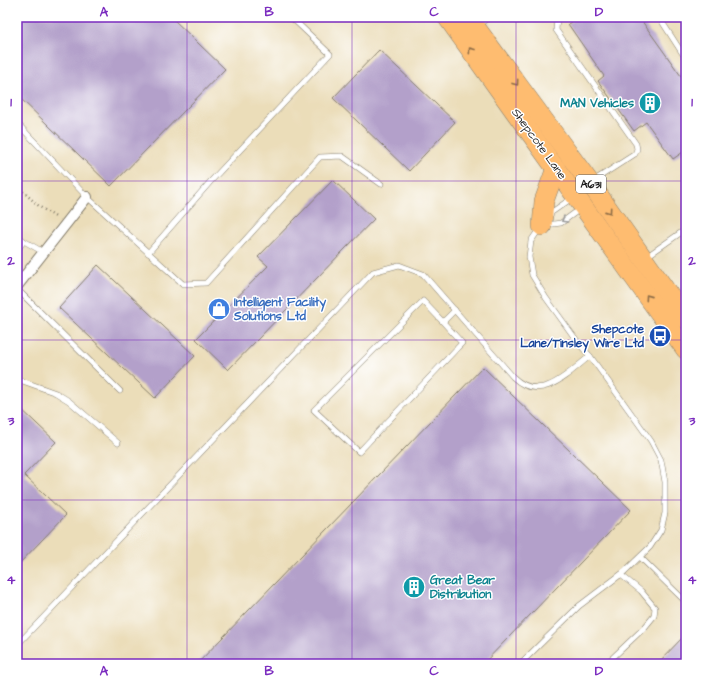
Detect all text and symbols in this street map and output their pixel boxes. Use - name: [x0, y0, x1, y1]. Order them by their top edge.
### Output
- text: A: [100, 3, 109, 21]
- text: B: [264, 3, 274, 21]
- text: C: [429, 3, 439, 21]
- text: D: [595, 3, 604, 21]
- one-way arrow: [469, 47, 476, 54]
- one-way arrow: [512, 79, 519, 86]
- building icon: MAN Vehicles: [637, 90, 663, 116]
- text: 1: [10, 93, 12, 111]
- text: 1: [691, 93, 693, 111]
- place label: MAN Vehicles: [560, 95, 634, 112]
- street label: Shepcote Lane: [507, 105, 571, 183]
- road number: A631: [576, 175, 606, 193]
- one-way arrow: [605, 206, 612, 213]
- one-way arrow: [561, 215, 568, 222]
- text: 2: [6, 252, 15, 270]
- text: 2: [687, 252, 696, 270]
- place label: Intelligent Facility Solutions Ltd: [233, 294, 326, 325]
- one-way arrow: [646, 295, 653, 302]
- shop icon: Intelligent Facility Solutions Ltd: [206, 296, 232, 322]
- place label: Shepcote Lane/Tinsley Wire Ltd: [520, 321, 645, 353]
- bus stop icon: Shepcote Lane/Tinsley Wire Ltd: [647, 323, 673, 349]
- text: 3: [7, 412, 15, 430]
- text: 3: [688, 412, 696, 430]
- text: 4: [7, 571, 16, 589]
- text: 4: [688, 571, 697, 589]
- place label: Great Bear Distribution: [430, 572, 495, 603]
- building icon: Great Bear Distribution: [401, 574, 427, 600]
- text: A: [100, 662, 109, 680]
- text: B: [264, 662, 274, 680]
- text: C: [429, 662, 439, 680]
- text: D: [595, 662, 604, 680]

